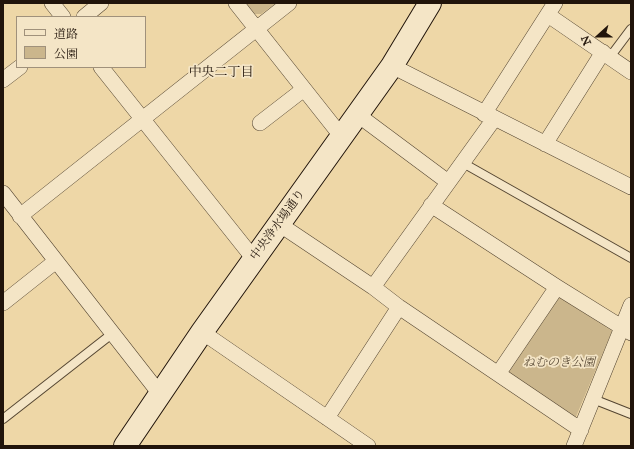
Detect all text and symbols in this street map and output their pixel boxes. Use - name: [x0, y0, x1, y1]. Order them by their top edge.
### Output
- legend: [16, 16, 146, 68]
- north arrow: [578, 16, 618, 56]
- text: 道路: [54, 27, 78, 41]
- text: N: [579, 34, 594, 47]
- text: 公園: [54, 47, 78, 61]
- district label: 中央二丁目: [189, 65, 253, 81]
- street label: 中央浄水場通り: [247, 187, 309, 263]
- park label: ねむのき公園: [523, 356, 595, 370]

